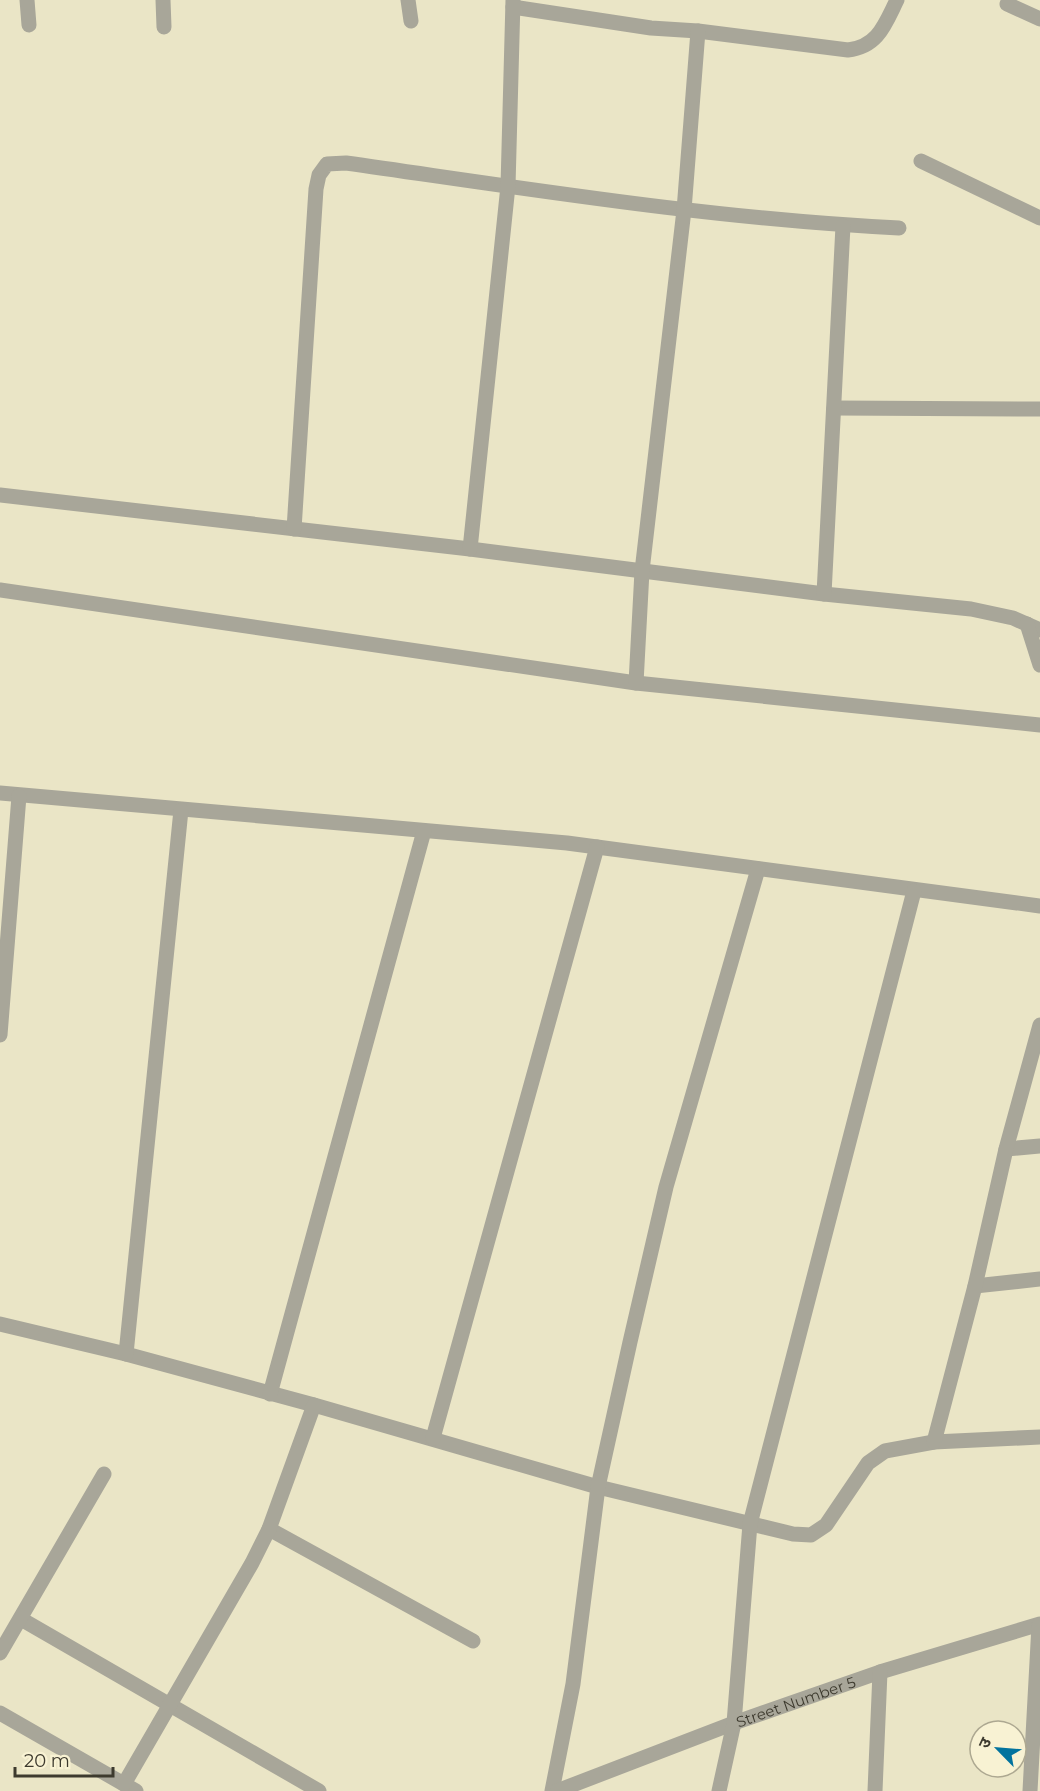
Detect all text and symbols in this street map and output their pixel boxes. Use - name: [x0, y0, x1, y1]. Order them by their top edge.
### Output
- street label: Street Number 5: [733, 1672, 858, 1731]
- north arrow: [968, 1719, 1028, 1779]
- text: उ: [974, 1734, 996, 1751]
- scale bar: [15, 1740, 112, 1778]
- text: 20 m: [24, 1750, 70, 1772]

